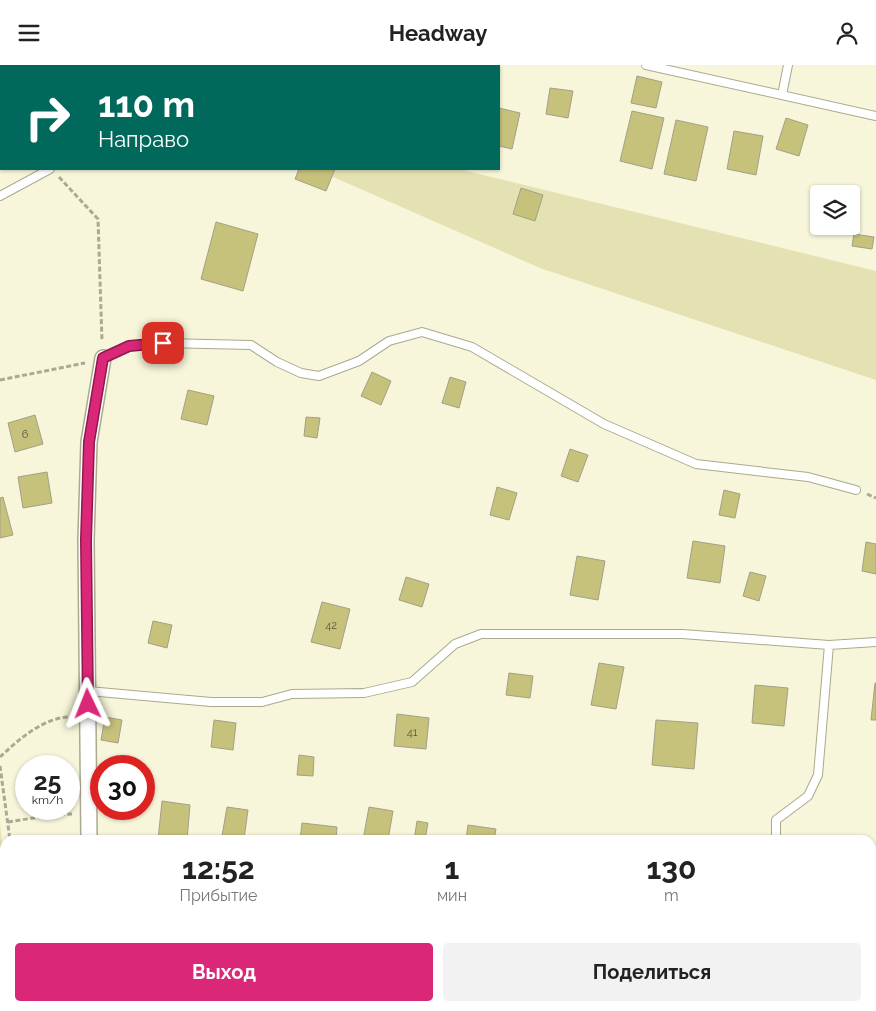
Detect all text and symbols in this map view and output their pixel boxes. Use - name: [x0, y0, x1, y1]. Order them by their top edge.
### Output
- icon: menu: [15, 19, 43, 47]
- icon: person: [833, 19, 861, 47]
- text: Headway: [389, 20, 487, 46]
- text: 110 m: [98, 84, 195, 125]
- icon: right: [15, 85, 80, 150]
- text: Направо: [98, 126, 189, 152]
- map controls: [810, 185, 860, 235]
- button: layers: [810, 185, 860, 235]
- pin: [142, 322, 184, 364]
- icon: arrive: [149, 329, 177, 357]
- house number: 6: [22, 428, 29, 441]
- house number: 42: [325, 619, 337, 632]
- position arrow: [61, 677, 113, 729]
- house number: 41: [407, 726, 418, 739]
- speed limit sign: 30: [90, 755, 155, 820]
- text: 25: [34, 766, 61, 796]
- text: km/h: [32, 793, 63, 807]
- text: 12:52: [182, 851, 255, 886]
- text: 1: [445, 851, 459, 886]
- text: 130: [646, 851, 696, 886]
- text: Прибытие: [180, 886, 257, 905]
- text: мин: [437, 886, 467, 905]
- text: m: [664, 886, 679, 905]
- button: Выход: [15, 943, 433, 1001]
- button: Поделиться: [443, 943, 861, 1001]

